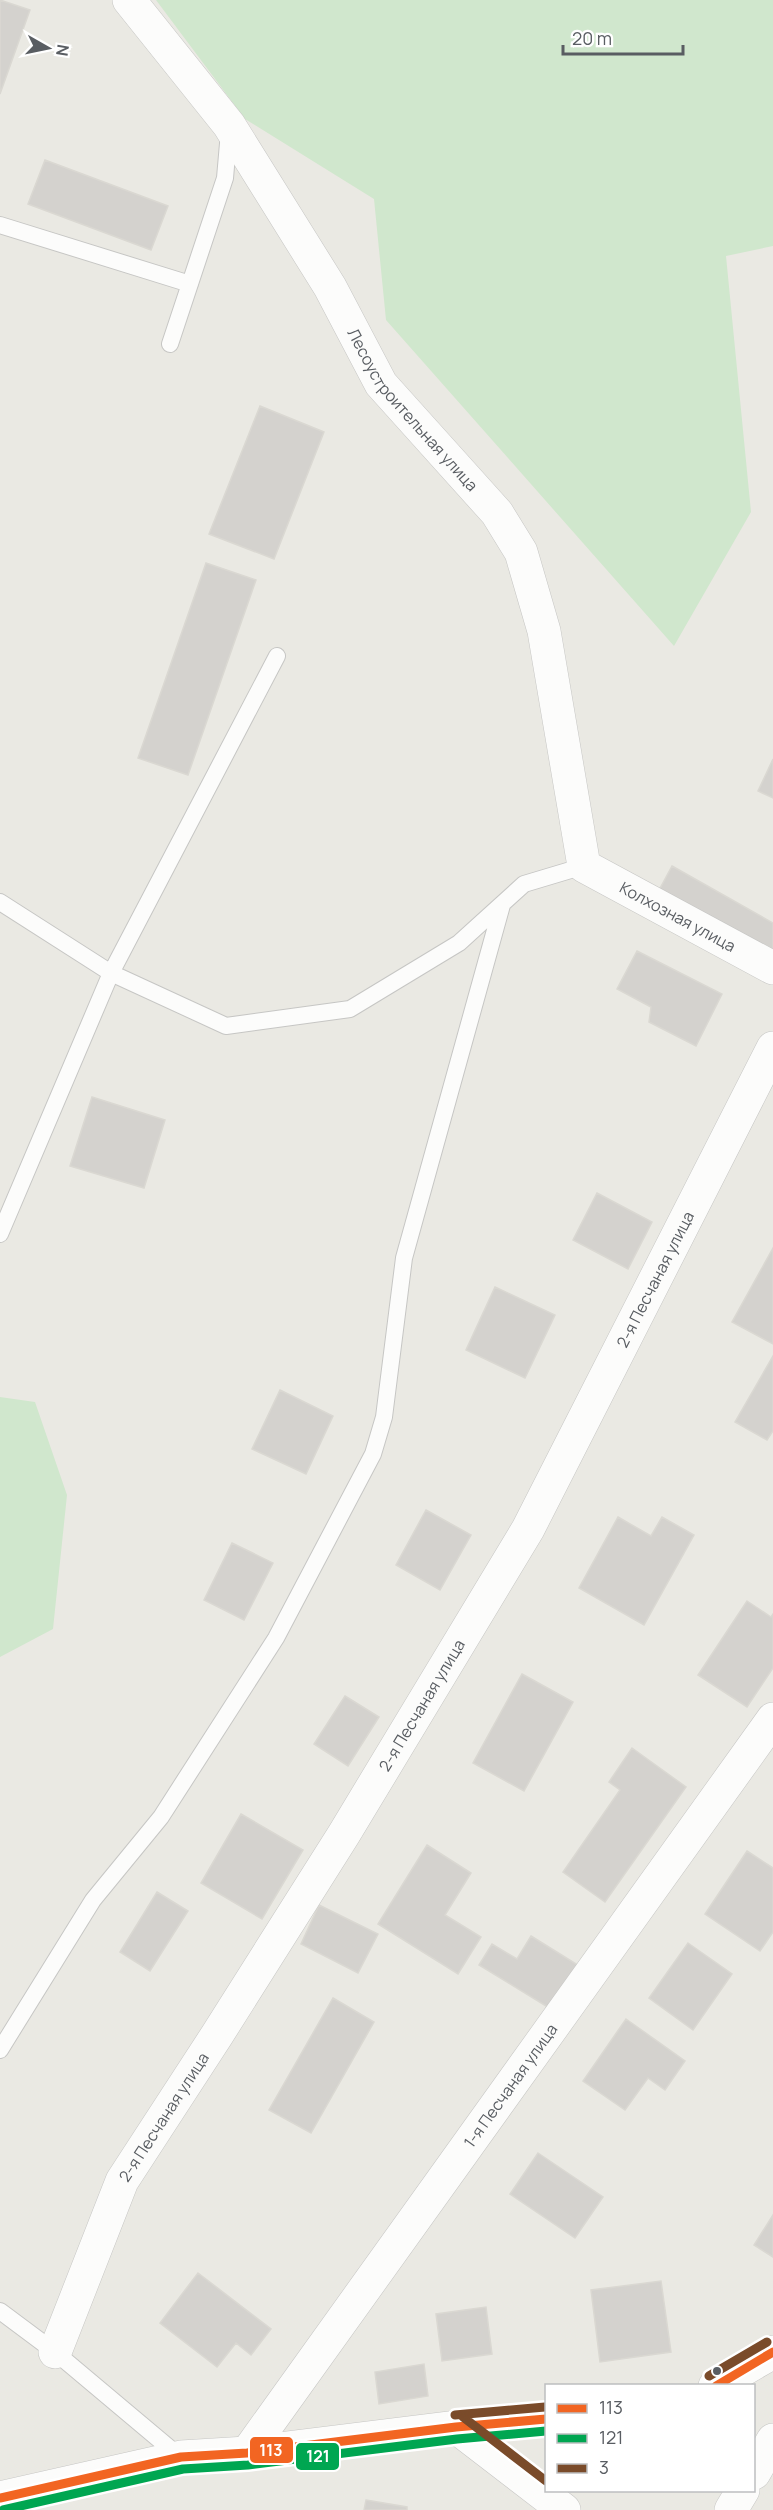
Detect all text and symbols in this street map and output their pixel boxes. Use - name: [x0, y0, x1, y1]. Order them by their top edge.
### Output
- north arrow: [18, 18, 78, 78]
- scale bar: [563, 18, 683, 56]
- text: 20 m: [572, 26, 612, 50]
- text: N: [51, 43, 75, 58]
- street label: Лесоустроительная улица: [343, 324, 483, 496]
- street label: Колхозная улица: [616, 876, 740, 957]
- street label: 2-я Песчаная улица: [611, 1207, 699, 1351]
- street label: 2-я Песчаная улица: [373, 1635, 470, 1775]
- street label: 1-я Песчаная улица: [458, 2019, 562, 2152]
- street label: 2-я Песчаная улица: [113, 2048, 214, 2186]
- unlabelled marker: [711, 2365, 723, 2377]
- legend: [545, 2384, 755, 2492]
- text: 113: [599, 2395, 623, 2419]
- text: 121: [599, 2425, 623, 2449]
- line badge: 113: [249, 2436, 294, 2464]
- text: 113: [259, 2439, 283, 2461]
- line badge: 121: [295, 2442, 340, 2471]
- text: 121: [306, 2445, 330, 2467]
- text: 3: [599, 2455, 609, 2479]

